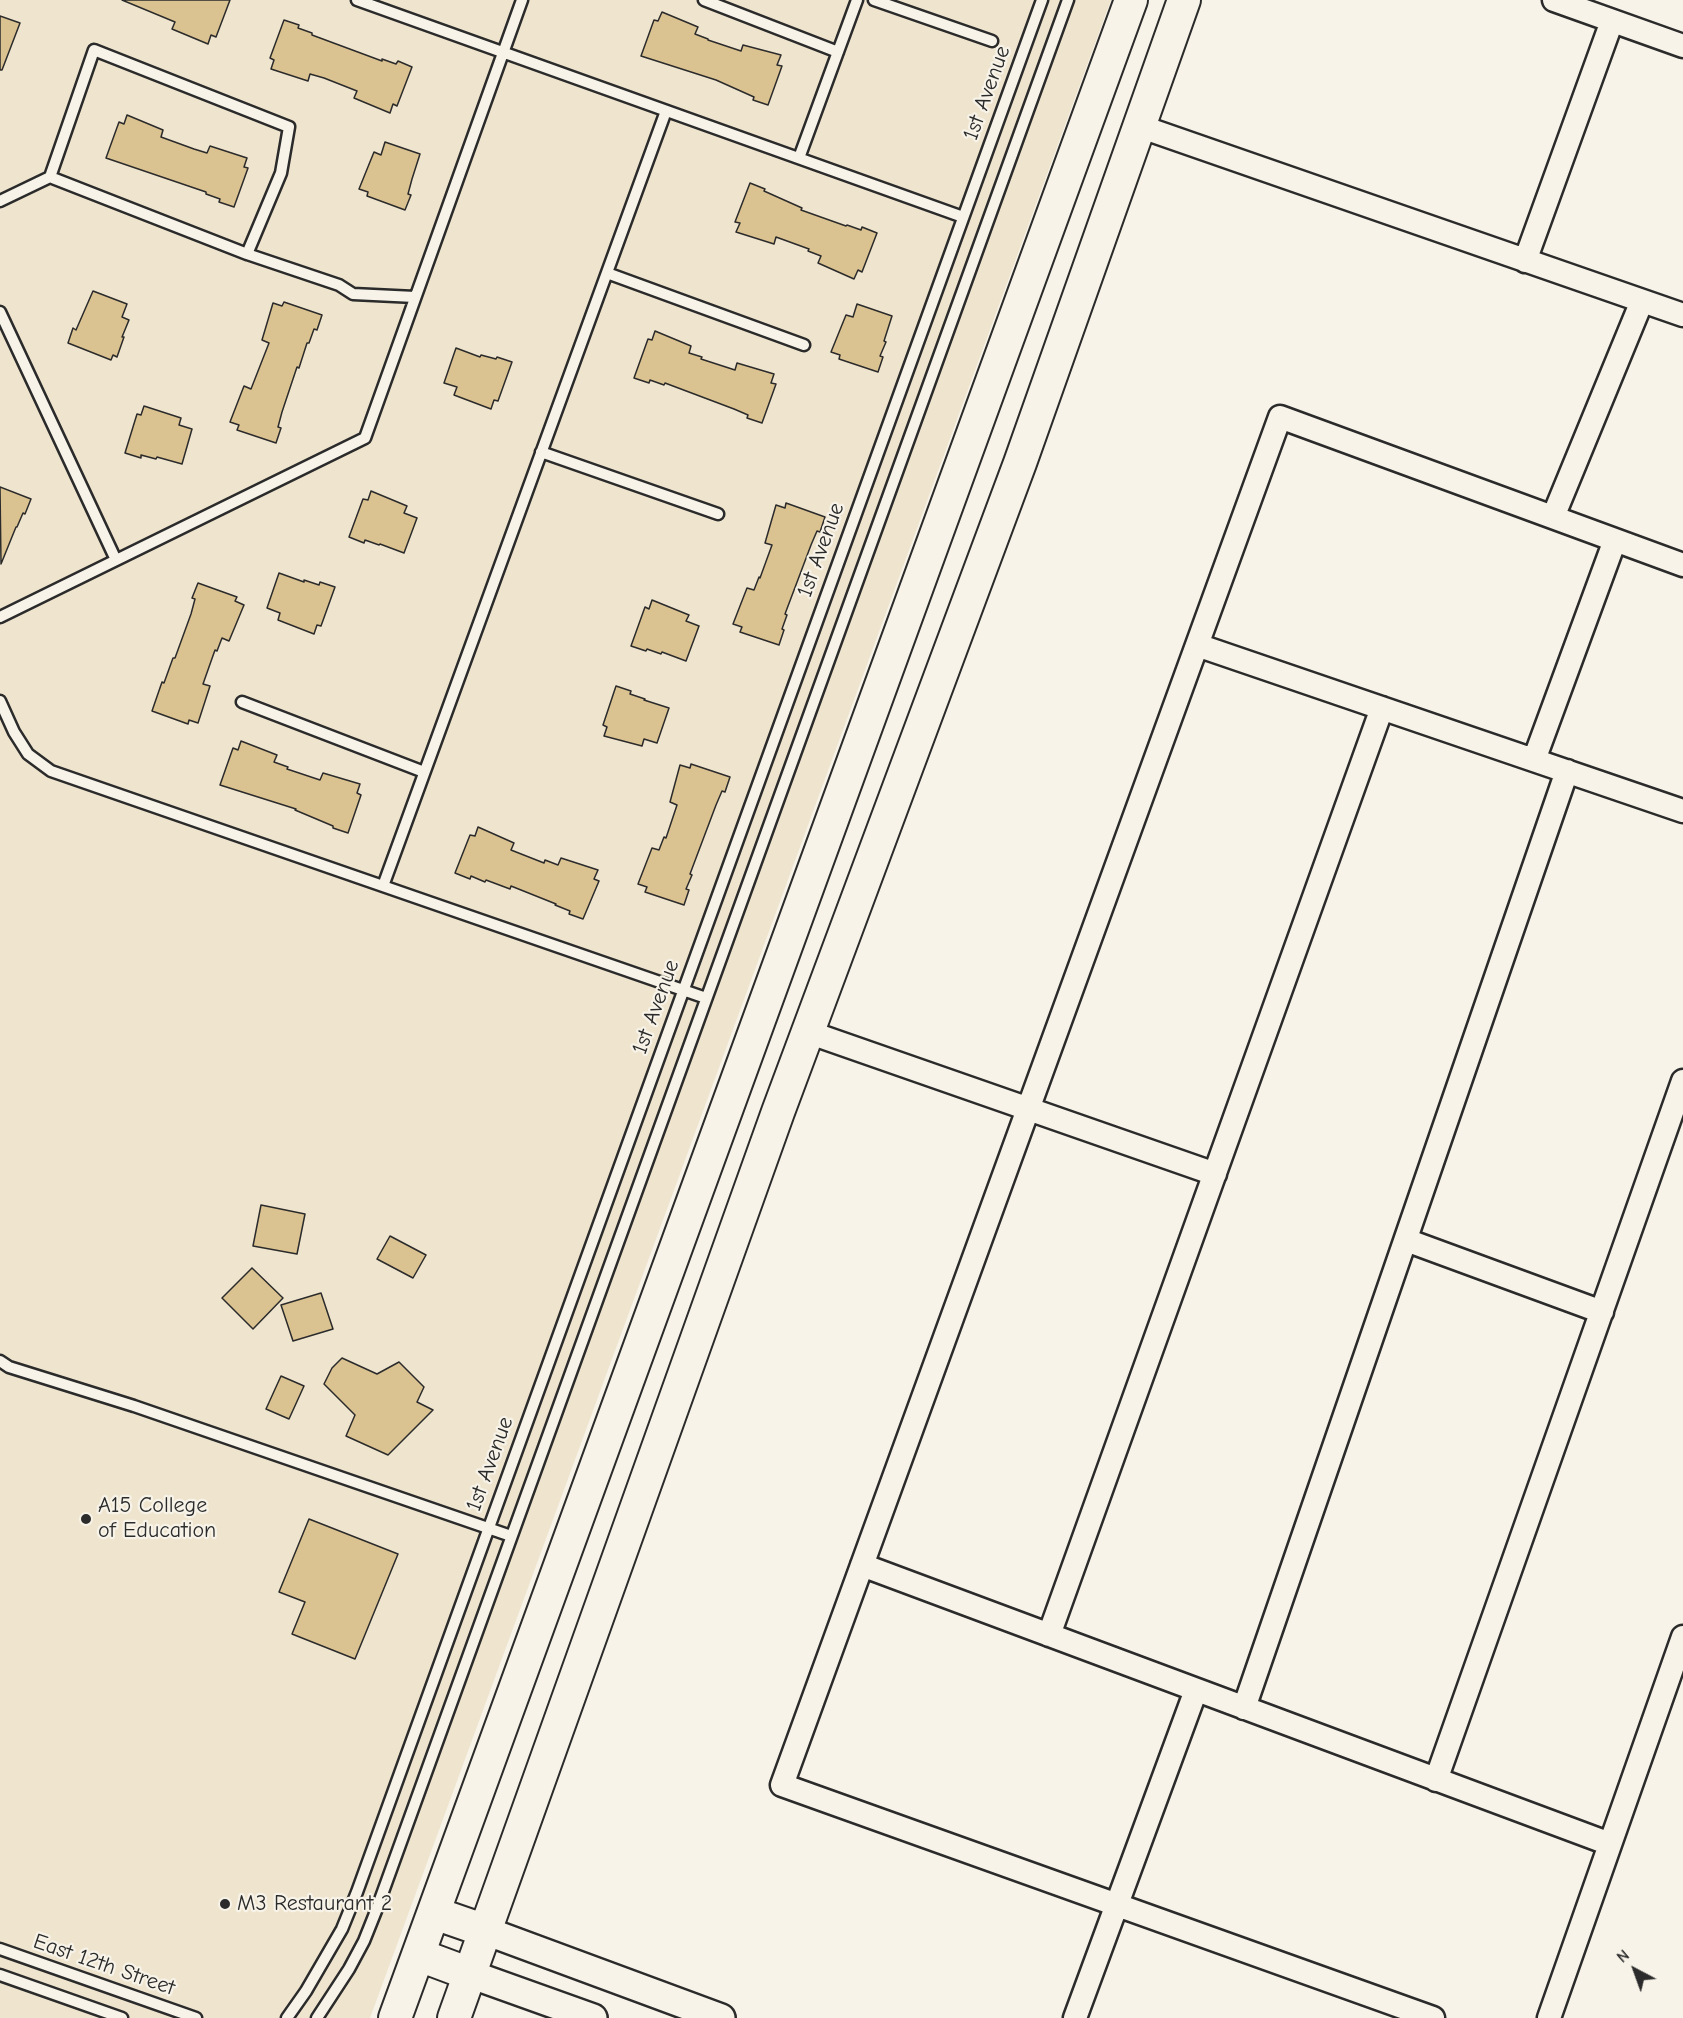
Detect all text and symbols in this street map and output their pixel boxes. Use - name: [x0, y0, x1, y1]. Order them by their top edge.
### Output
- street label: 1st Avenue: [958, 42, 1016, 144]
- street label: 1st Avenue: [792, 499, 850, 601]
- street label: 1st Avenue: [627, 956, 685, 1058]
- street label: 1st Avenue: [461, 1413, 519, 1515]
- place label: A15 College of Education: [98, 1493, 216, 1544]
- marker: A15 College of Education: [79, 1512, 93, 1526]
- place label: M3 Restaurant 2: [237, 1891, 392, 1917]
- marker: M3 Restaurant 2: [218, 1897, 232, 1911]
- street label: East 12th Street: [30, 1928, 178, 2002]
- north arrow: [1605, 1940, 1665, 2000]
- text: N: [1613, 1946, 1633, 1967]

